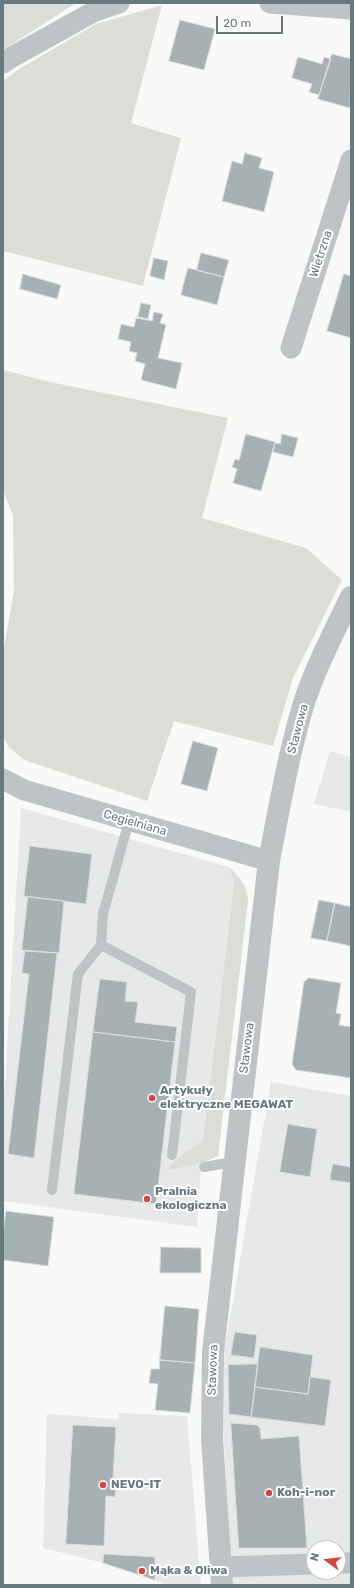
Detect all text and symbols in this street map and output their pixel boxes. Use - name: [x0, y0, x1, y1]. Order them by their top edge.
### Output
- scale bar: [218, 8, 285, 34]
- text: 20 m: [223, 16, 251, 30]
- street label: Wietrzna: [307, 229, 335, 279]
- street label: Stawowa: [284, 703, 312, 755]
- street label: Cegielniana: [102, 807, 168, 839]
- street label: Stawowa: [237, 1022, 257, 1074]
- place label: Artykuły elektryczne MEGAWAT: [160, 1084, 293, 1112]
- marker: Artykuły elektryczne MEGAWAT: [147, 1093, 157, 1103]
- place label: Pralnia ekologiczna: [155, 1185, 227, 1213]
- marker: Pralnia ekologiczna: [142, 1194, 152, 1204]
- street label: Stawowa: [205, 1344, 221, 1396]
- place label: NEVO-IT: [111, 1478, 161, 1492]
- marker: NEVO-IT: [98, 1480, 108, 1490]
- place label: Koh-i-nor: [277, 1486, 335, 1500]
- marker: Koh-i-nor: [264, 1488, 274, 1498]
- north arrow: [306, 1540, 346, 1580]
- text: N: [308, 1552, 322, 1563]
- place label: Mąka & Oliwa: [150, 1564, 227, 1578]
- marker: Mąka & Oliwa: [137, 1566, 147, 1576]

